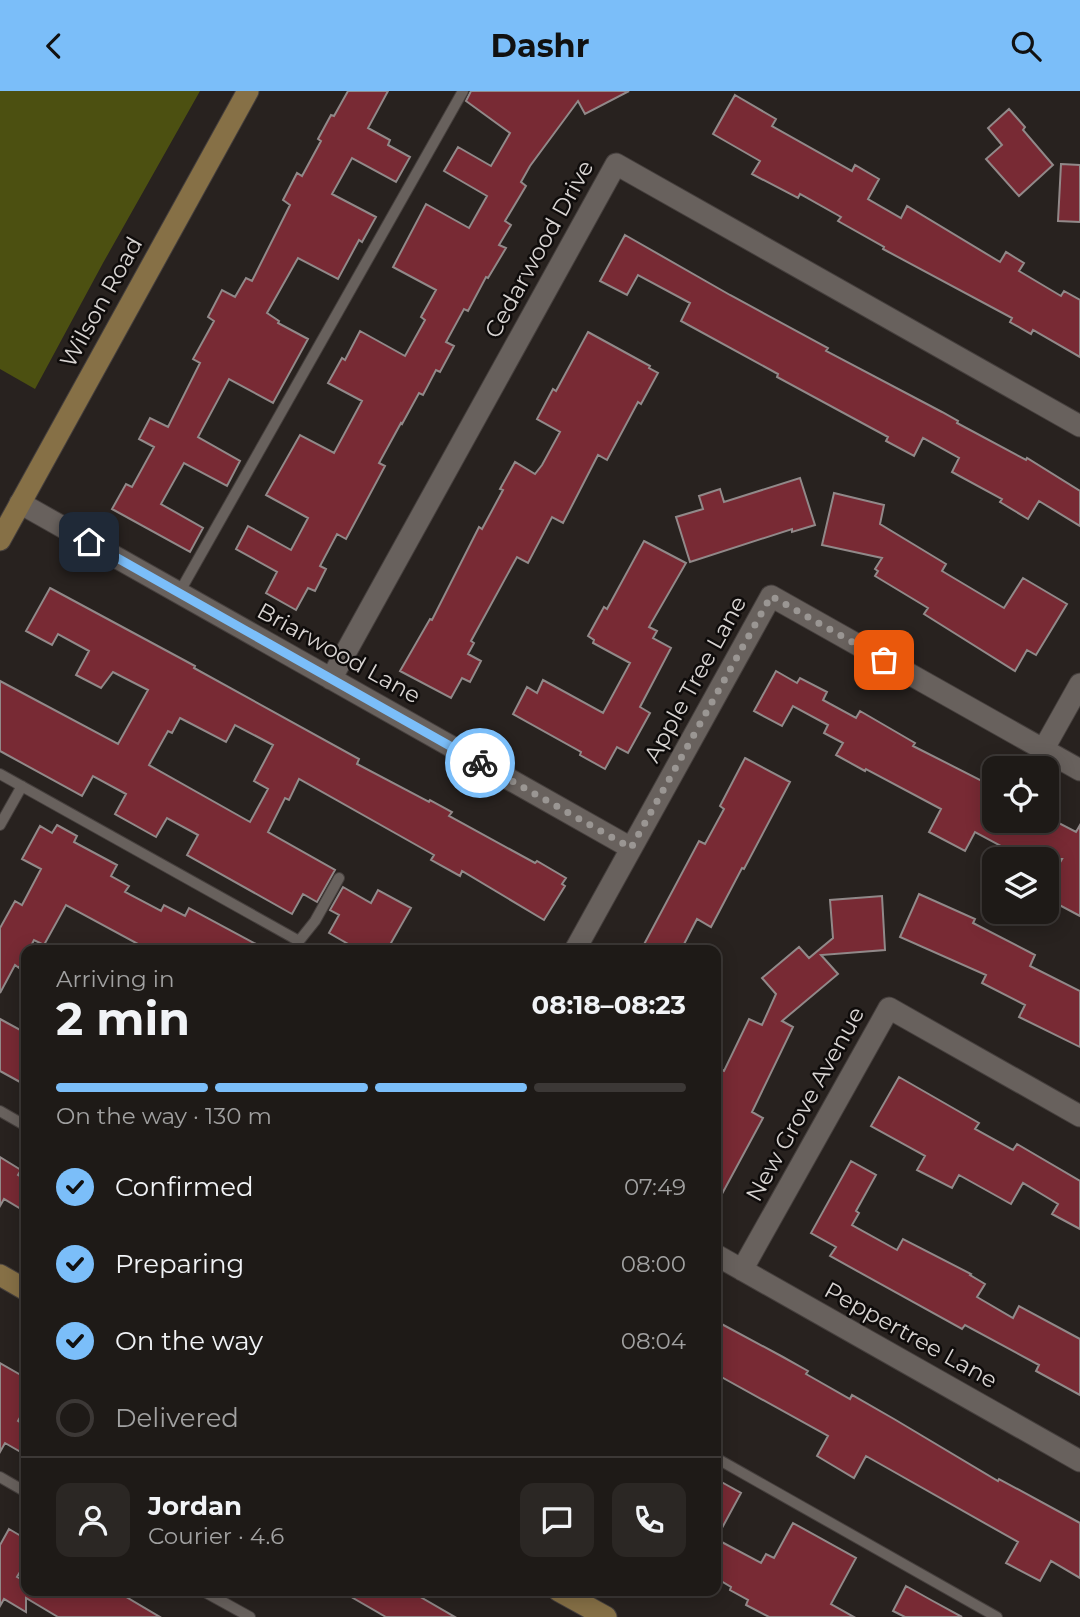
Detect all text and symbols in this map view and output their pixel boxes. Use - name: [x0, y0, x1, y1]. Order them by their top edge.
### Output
- text: Dashr: [490, 26, 590, 65]
- icon: back: [35, 27, 73, 65]
- icon: search: [1007, 27, 1045, 65]
- street label: Cedarwood Drive: [479, 155, 599, 343]
- street label: Wilson Road: [54, 232, 148, 372]
- pin: [59, 512, 119, 572]
- icon: home: [70, 523, 108, 561]
- street label: Apple Tree Lane: [638, 591, 752, 767]
- street label: Briarwood Lane: [252, 596, 426, 710]
- pin: [854, 630, 914, 690]
- icon: bag: [865, 641, 903, 679]
- courier: [445, 728, 515, 798]
- icon: bike: [461, 744, 499, 782]
- map controls: [982, 756, 1059, 924]
- button: locate: [982, 756, 1059, 833]
- button: layers: [982, 847, 1059, 924]
- text: Arriving in: [56, 965, 175, 993]
- text: 08:18–08:23: [532, 989, 686, 1021]
- text: 2 min: [56, 990, 190, 1047]
- street label: New Grove Avenue: [740, 1002, 870, 1206]
- text: On the way · 130 m: [56, 1102, 272, 1130]
- icon: check: [56, 1168, 94, 1206]
- text: Confirmed: [115, 1171, 254, 1203]
- text: 07:49: [624, 1173, 686, 1201]
- icon: check: [56, 1245, 94, 1283]
- text: Preparing: [115, 1248, 244, 1280]
- text: 08:00: [621, 1250, 686, 1278]
- street label: Peppertree Lane: [820, 1276, 1002, 1394]
- icon: check: [56, 1322, 94, 1360]
- text: On the way: [115, 1325, 263, 1357]
- text: 08:04: [621, 1327, 686, 1355]
- text: Delivered: [115, 1402, 239, 1434]
- button: person: [56, 1483, 130, 1557]
- button: chat: [520, 1483, 594, 1557]
- button: phone: [612, 1483, 686, 1557]
- text: Jordan: [148, 1490, 242, 1522]
- text: Courier · 4.6: [148, 1522, 284, 1550]

